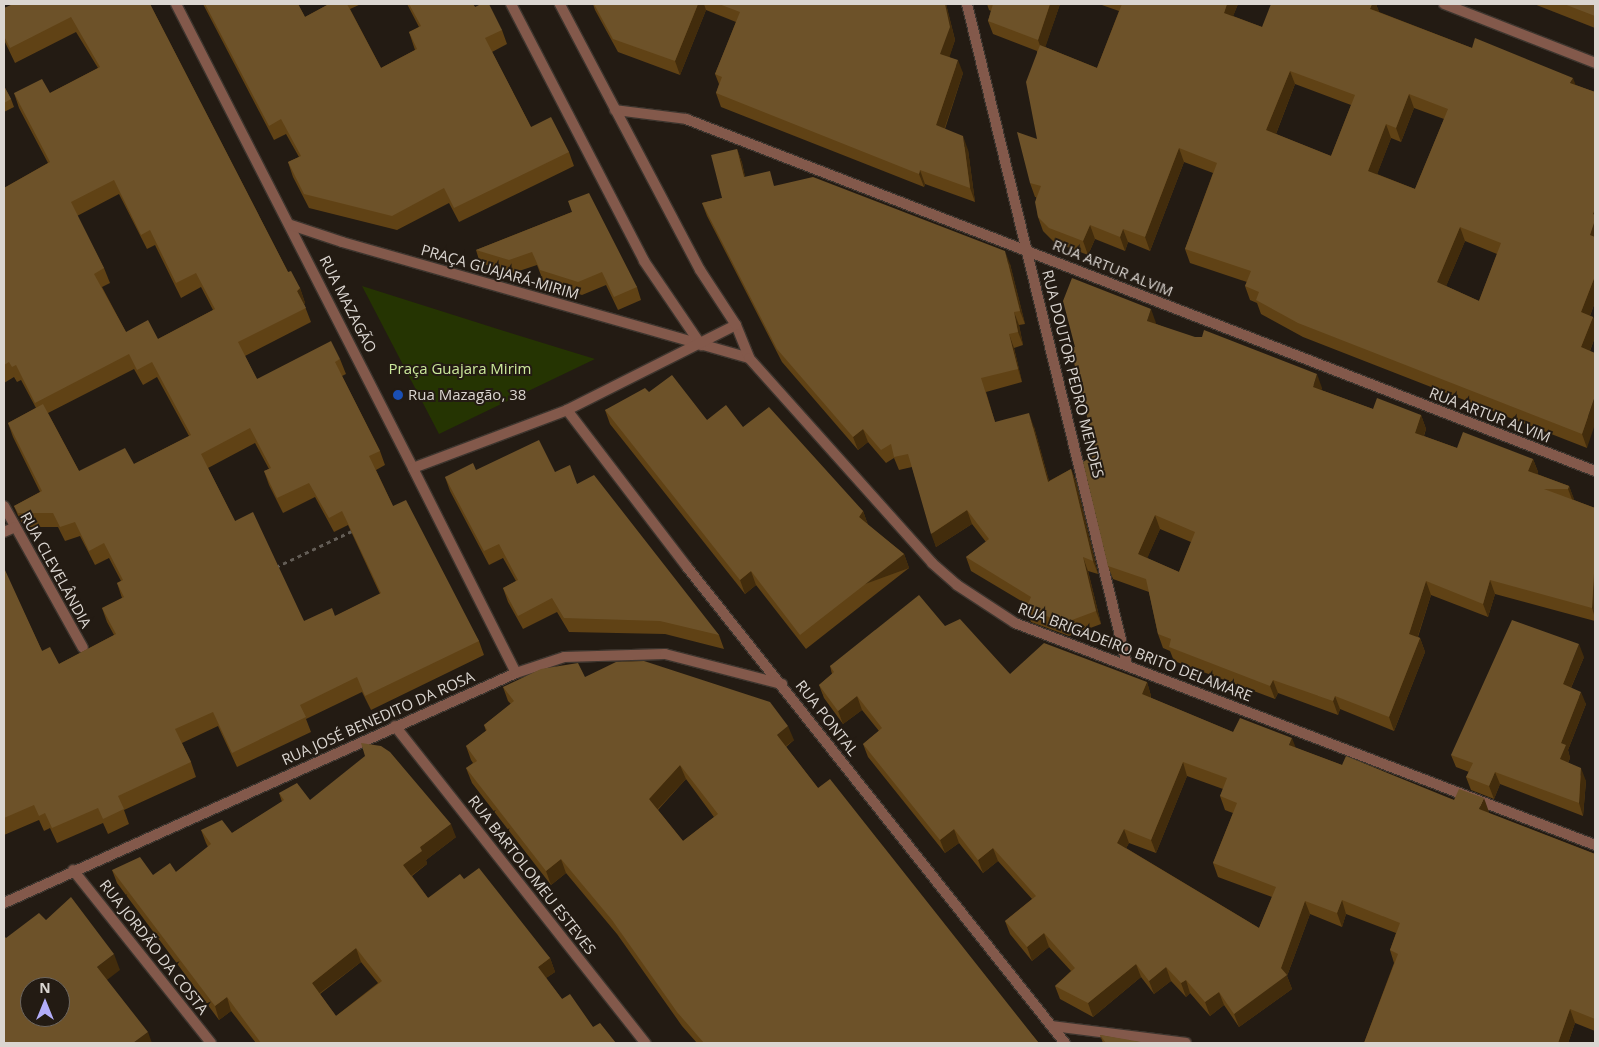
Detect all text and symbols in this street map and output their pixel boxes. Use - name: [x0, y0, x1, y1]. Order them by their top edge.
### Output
- street label: RUA ARTUR ALVIM: [1050, 236, 1176, 300]
- street label: PRAÇA GUAJARÁ-MIRIM: [419, 241, 581, 303]
- street label: RUA MAZAGÃO: [316, 252, 380, 356]
- street label: RUA DOUTOR PEDRO MENDES: [1038, 268, 1108, 480]
- park label: Praça Guajara Mirim: [389, 360, 531, 378]
- street label: RUA ARTUR ALVIM: [1427, 384, 1553, 446]
- place label: Rua Mazagão, 38: [408, 386, 526, 404]
- marker: Rua Mazagão, 38: [392, 389, 404, 401]
- street label: RUA CLEVELÂNDIA: [17, 509, 95, 631]
- street label: RUA BRIGADEIRO BRITO DELAMARE: [1015, 599, 1255, 705]
- street label: RUA JOSÉ BENEDITO DA ROSA: [279, 667, 477, 769]
- street label: RUA PONTAL: [792, 677, 862, 759]
- street label: RUA BARTOLOMEU ESTEVES: [464, 792, 600, 958]
- street label: RUA JORDÃO DA COSTA: [96, 876, 212, 1018]
- north arrow: [20, 977, 70, 1027]
- text: N: [39, 978, 51, 997]

